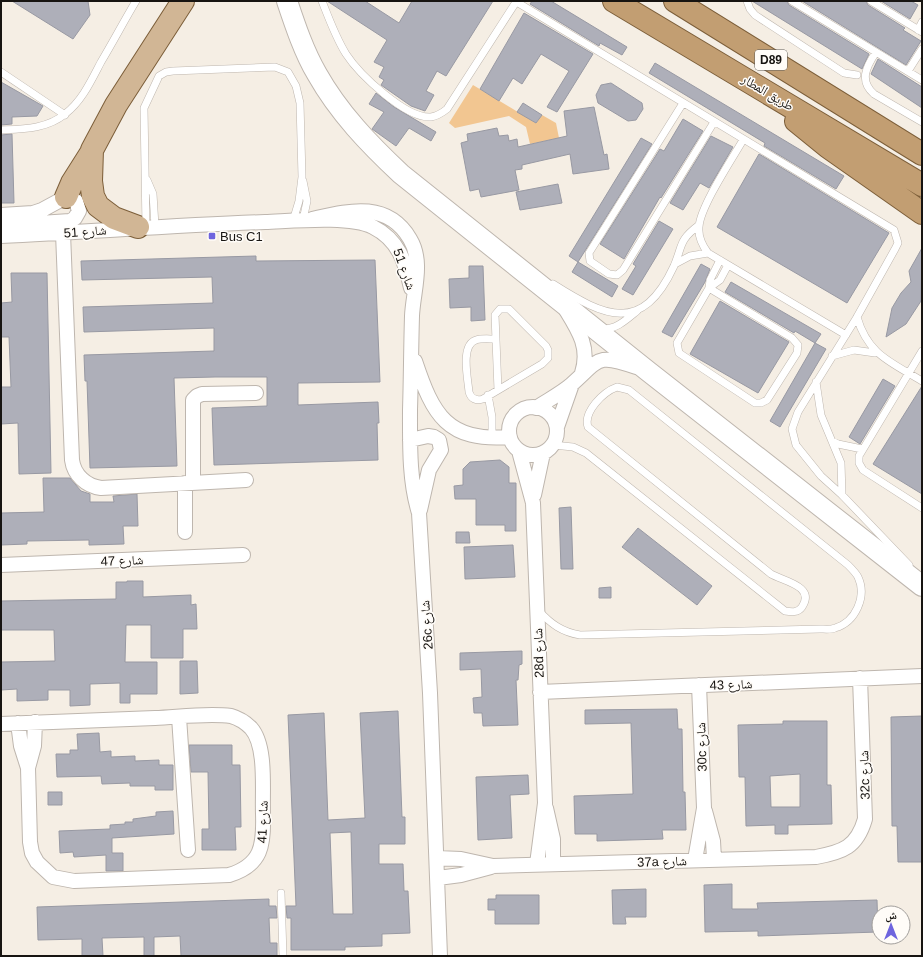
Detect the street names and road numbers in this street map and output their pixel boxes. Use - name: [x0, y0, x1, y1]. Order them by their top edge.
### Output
- road number: D89: [755, 50, 787, 70]
- street label: طريق المطار: [738, 71, 796, 115]
- street label: شارع 51: [63, 223, 107, 242]
- street label: شارع 51: [388, 246, 419, 293]
- street label: شارع 47: [100, 552, 144, 571]
- street label: 26c شارع: [417, 600, 438, 650]
- street label: 28d شارع: [530, 628, 549, 678]
- street label: شارع 43: [709, 676, 753, 695]
- street label: 30c شارع: [693, 722, 712, 772]
- street label: 32c شارع: [856, 750, 875, 800]
- street label: شارع 41: [254, 800, 273, 844]
- street label: 37a شارع: [637, 853, 687, 872]

